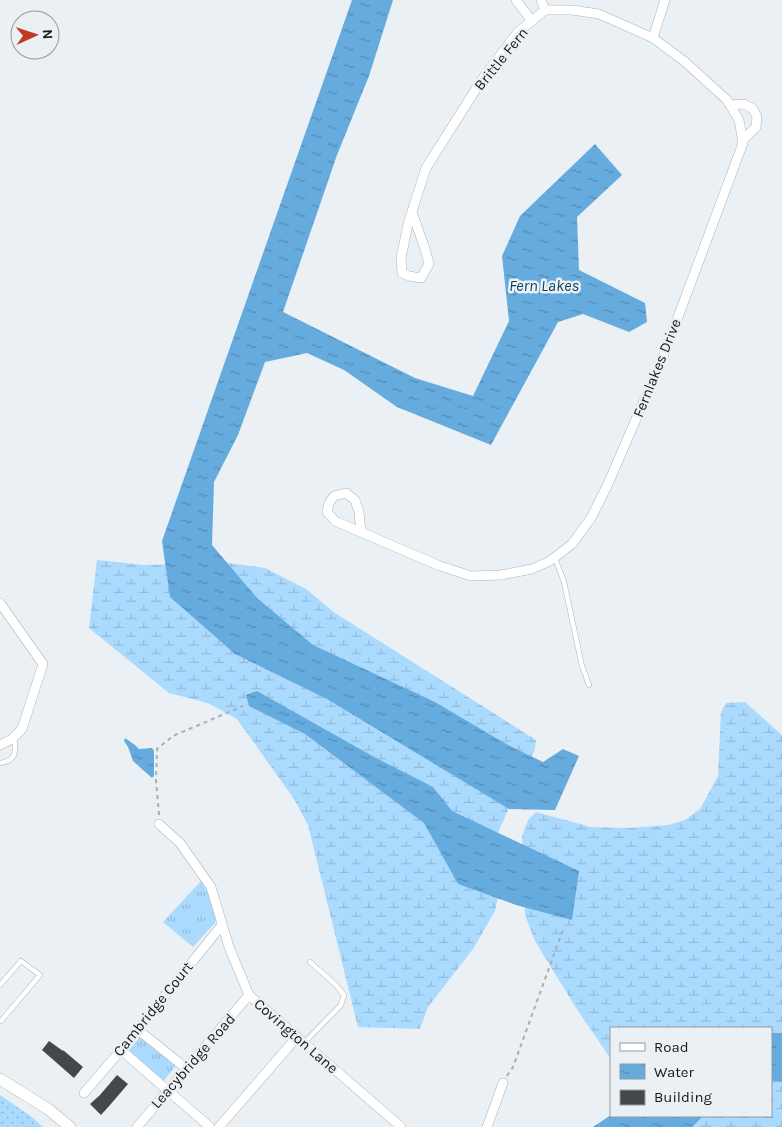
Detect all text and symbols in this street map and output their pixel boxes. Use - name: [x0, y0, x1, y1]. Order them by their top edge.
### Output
- north arrow: [10, 10, 60, 60]
- street label: Brittle Fern: [470, 24, 532, 94]
- text: N: [39, 29, 56, 40]
- water label: Fern Lakes: [509, 276, 579, 295]
- street label: Fernlakes Drive: [629, 316, 685, 420]
- street label: Cambridge Court: [109, 958, 197, 1060]
- street label: Covington Lane: [250, 995, 342, 1077]
- street label: Leacybridge Road: [147, 1010, 239, 1112]
- legend: [610, 1027, 772, 1117]
- text: Road: [654, 1038, 689, 1056]
- text: Water: [654, 1063, 695, 1081]
- text: Building: [654, 1088, 712, 1106]

